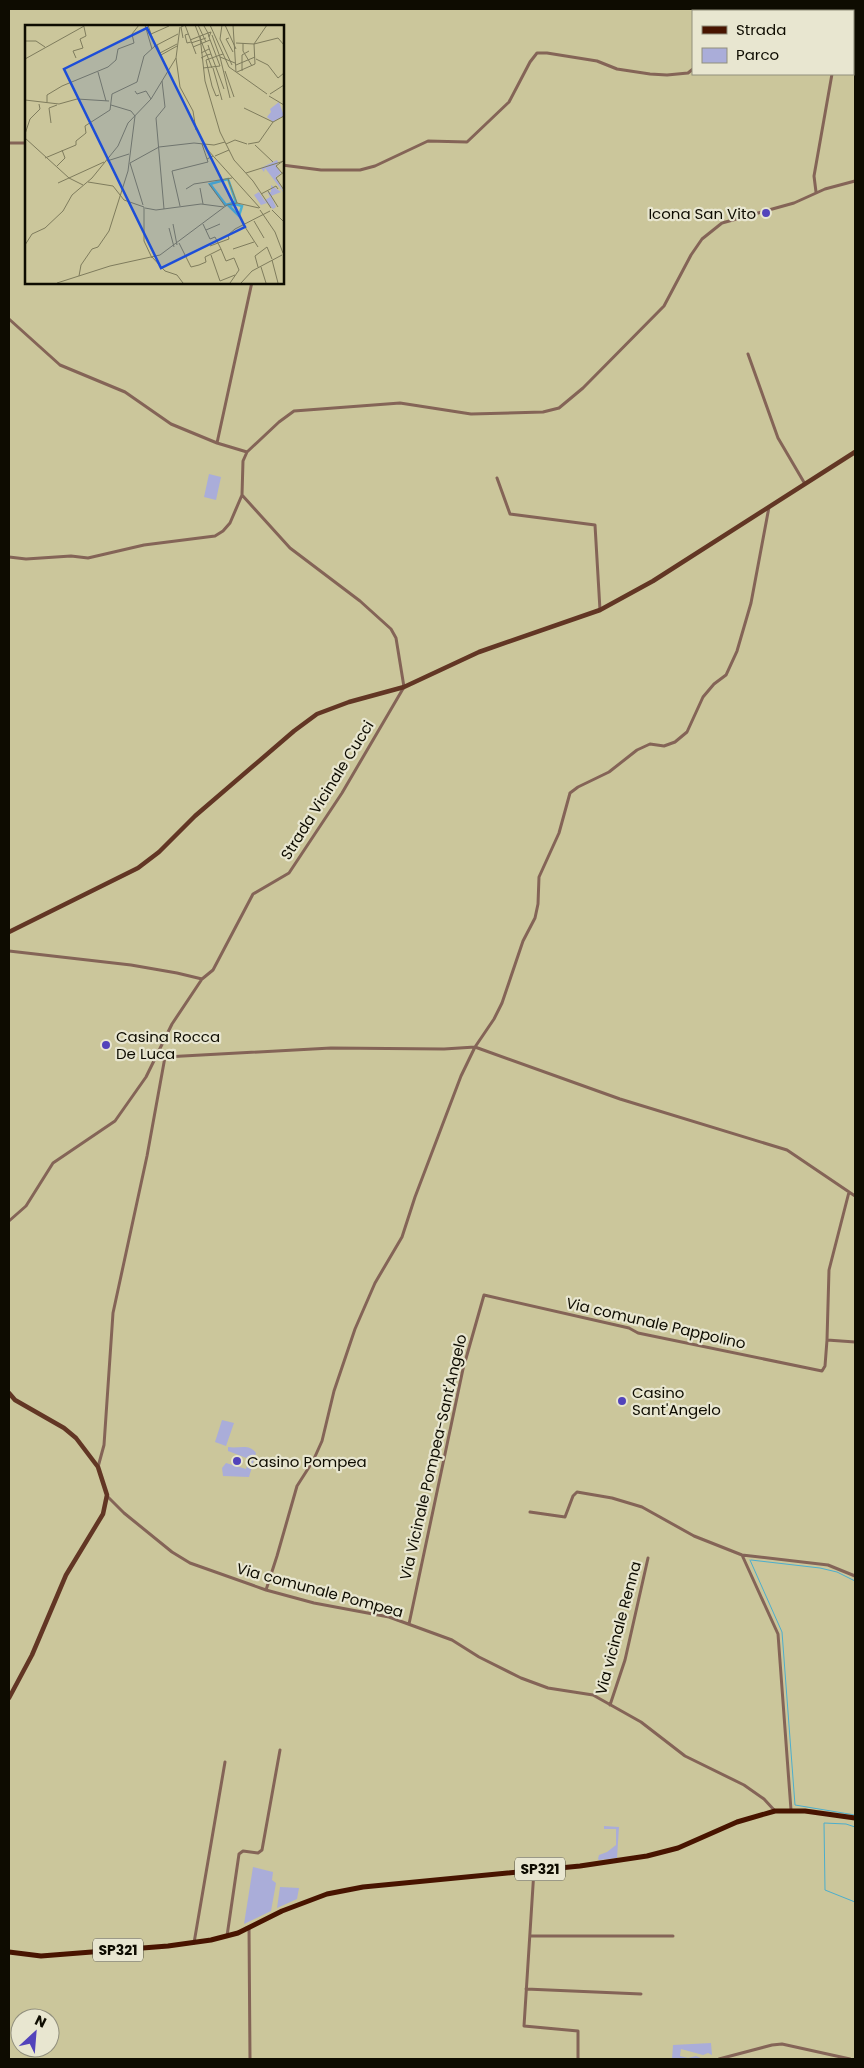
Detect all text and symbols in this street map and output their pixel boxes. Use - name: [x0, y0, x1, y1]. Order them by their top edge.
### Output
- legend: [692, 10, 854, 75]
- text: Strada: [736, 19, 786, 40]
- inset map: [25, 25, 284, 284]
- text: Parco: [736, 44, 779, 65]
- place label: Icona San Vito: [648, 203, 756, 224]
- marker: Icona San Vito: [760, 207, 772, 219]
- street label: Strada Vicinale Cucci: [276, 716, 378, 864]
- place label: Casina Rocca De Luca: [116, 1026, 220, 1064]
- marker: Casina Rocca De Luca: [100, 1039, 112, 1051]
- street label: Via comunale Pappolino: [564, 1292, 748, 1354]
- street label: Via Vicinale Pompea-Sant'Angelo: [394, 1332, 472, 1582]
- place label: Casino Sant'Angelo: [632, 1382, 721, 1420]
- marker: Casino Sant'Angelo: [616, 1395, 628, 1407]
- place label: Casino Pompea: [247, 1451, 367, 1472]
- marker: Casino Pompea: [231, 1455, 243, 1467]
- street label: Via comunale Pompea: [234, 1558, 406, 1622]
- street label: Via vicinale Renna: [590, 1559, 646, 1697]
- road number: SP321: [515, 1858, 565, 1880]
- road number: SP321: [93, 1938, 143, 1962]
- north arrow: [10, 2008, 60, 2058]
- text: N: [32, 2010, 50, 2033]

